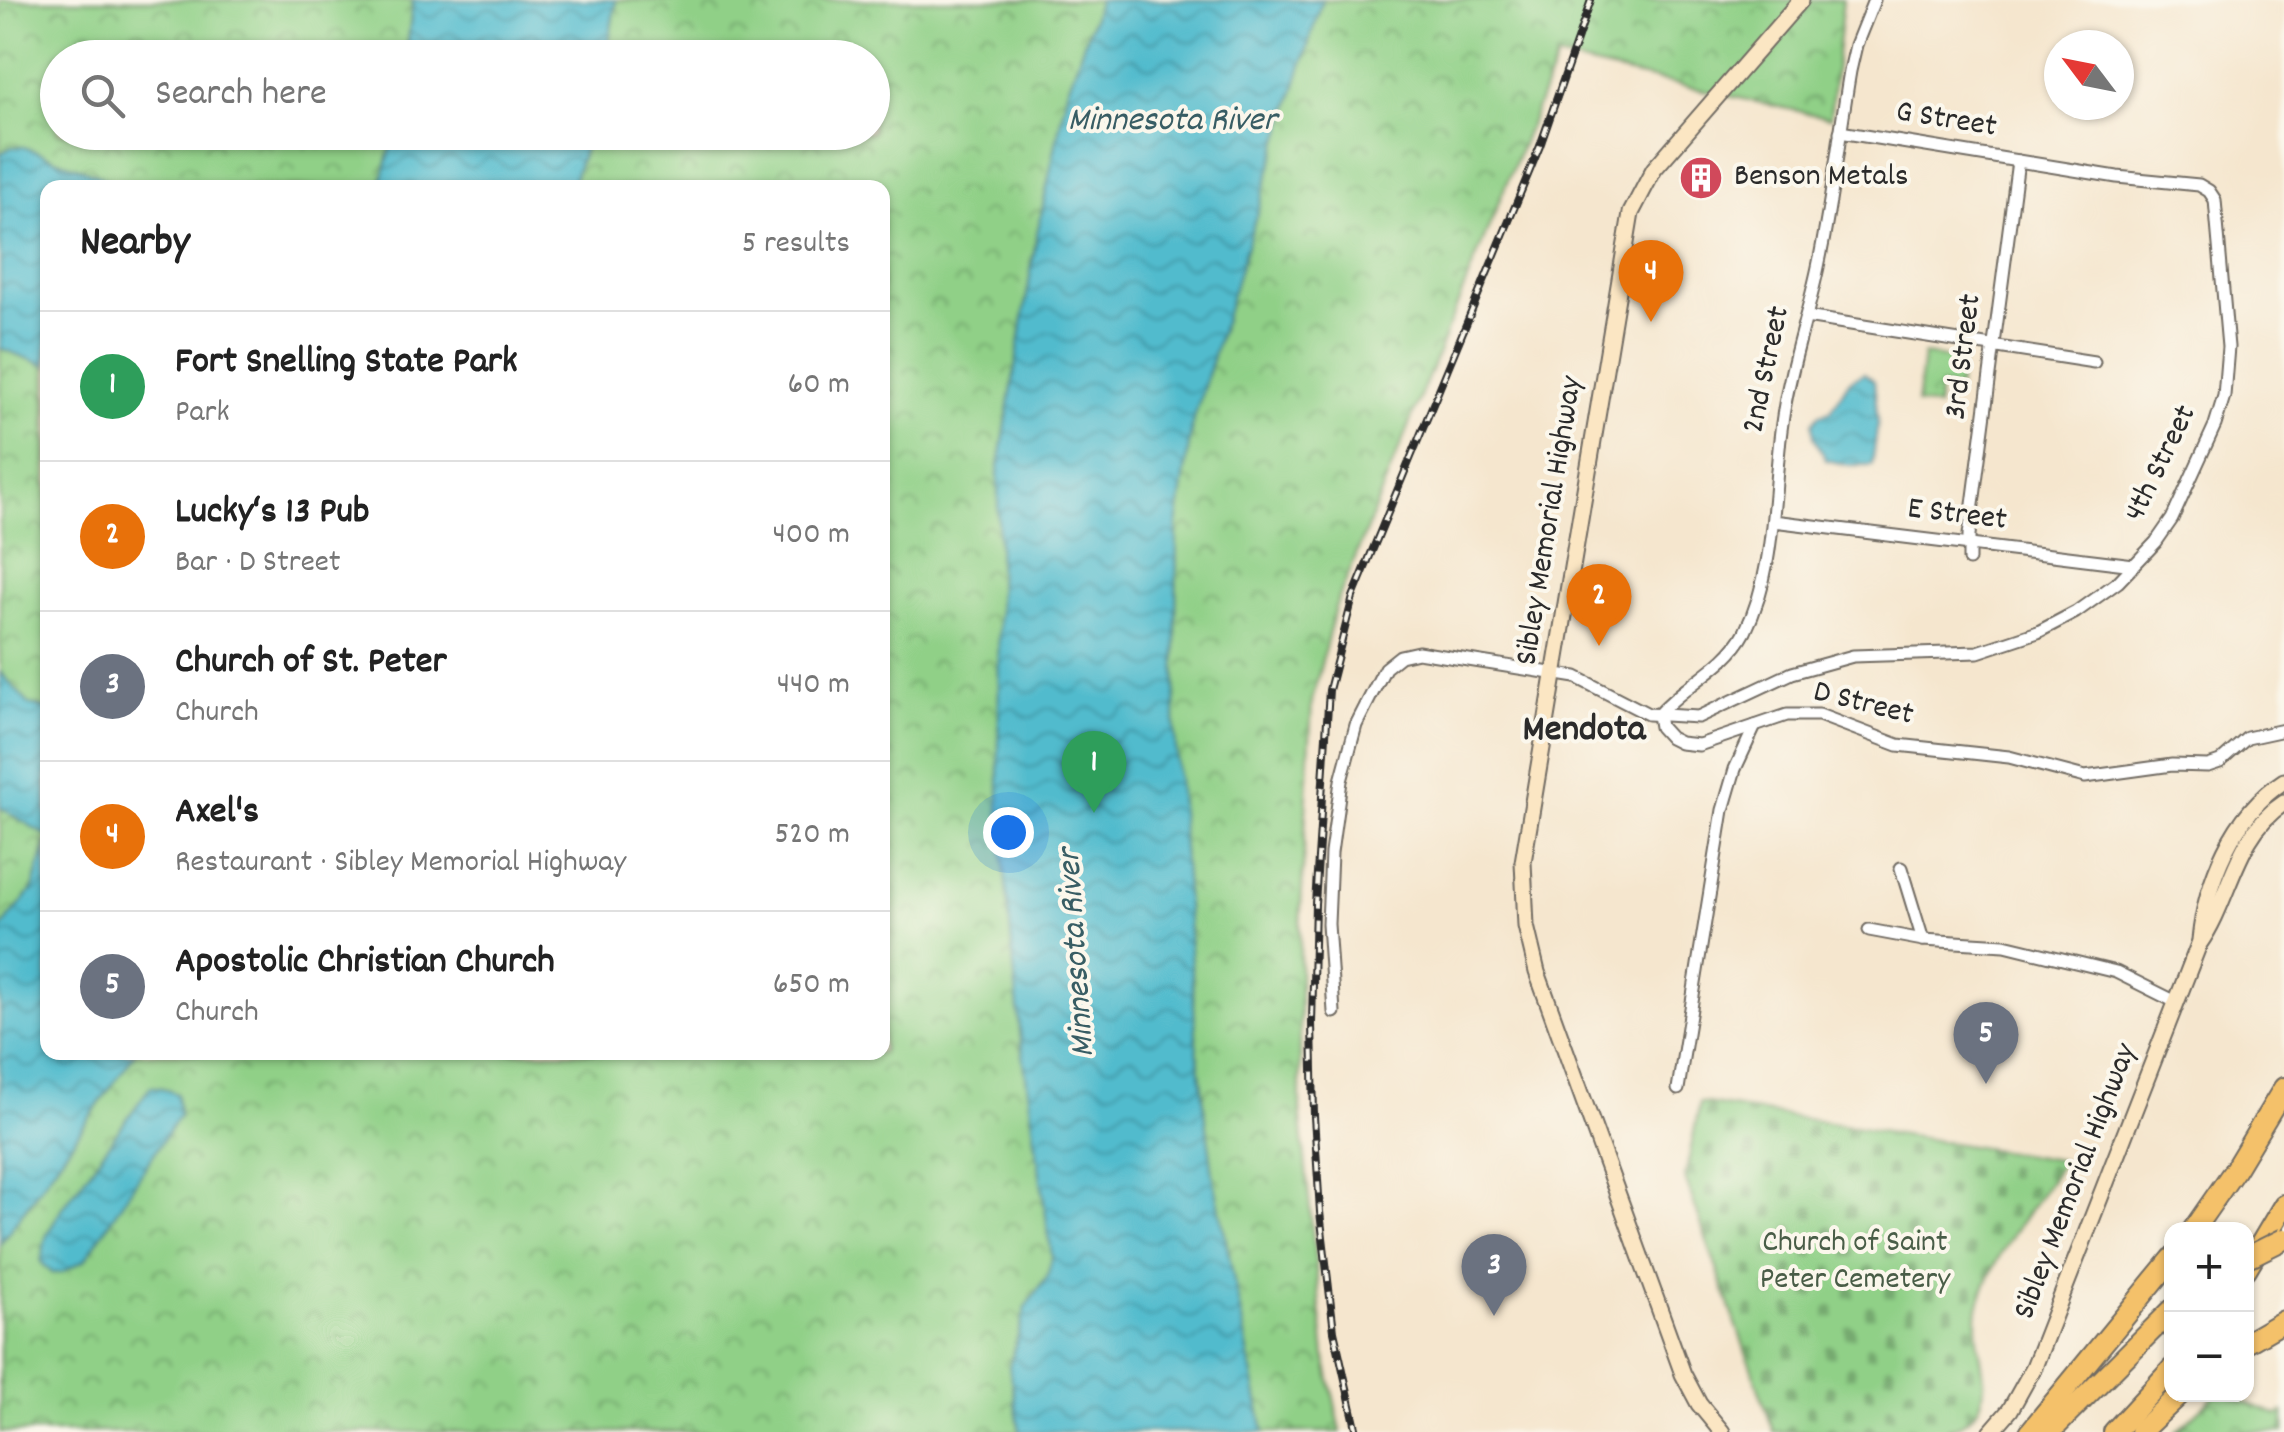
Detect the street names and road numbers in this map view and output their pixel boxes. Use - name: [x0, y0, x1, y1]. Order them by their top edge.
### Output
- street label: G Street: [1892, 90, 2000, 152]
- street label: 3rd Street: [1934, 291, 1996, 422]
- street label: 2nd Street: [1732, 302, 1804, 438]
- street label: Sibley Memorial Highway: [1505, 372, 1597, 669]
- street label: 4th Street: [2114, 398, 2210, 530]
- street label: E Street: [1905, 487, 2009, 545]
- street label: D Street: [1808, 670, 1918, 740]
- street label: Sibley Memorial Highway: [2003, 1036, 2151, 1327]

